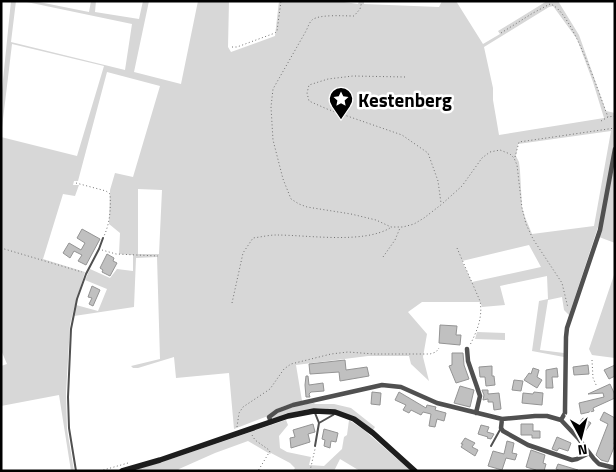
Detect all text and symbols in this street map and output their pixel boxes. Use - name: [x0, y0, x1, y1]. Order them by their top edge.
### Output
- place label: Kestenberg: [358, 85, 452, 114]
- place icon: Kestenberg: [328, 86, 354, 120]
- north arrow: [556, 412, 606, 462]
- text: N: [577, 439, 589, 461]

